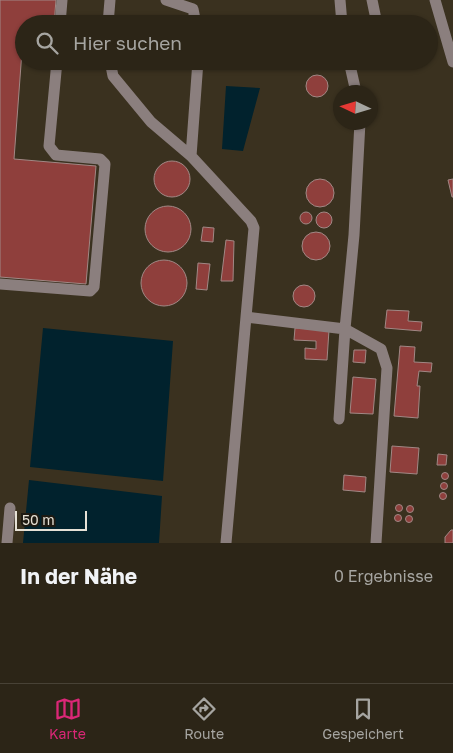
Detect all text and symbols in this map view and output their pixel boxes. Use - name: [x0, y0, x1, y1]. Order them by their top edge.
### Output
- search box: [15, 15, 438, 70]
- icon: search: [33, 29, 61, 57]
- text: Hier suchen: [73, 31, 182, 54]
- north arrow: [333, 85, 378, 130]
- scale bar: [15, 508, 88, 531]
- text: 50 m: [22, 511, 55, 528]
- text: In der Nähe: [20, 563, 137, 589]
- text: 0 Ergebnisse: [334, 566, 433, 586]
- tab: Karte: [49, 695, 86, 742]
- tab: Route: [184, 695, 224, 742]
- tab: Gespeichert: [322, 695, 404, 742]

